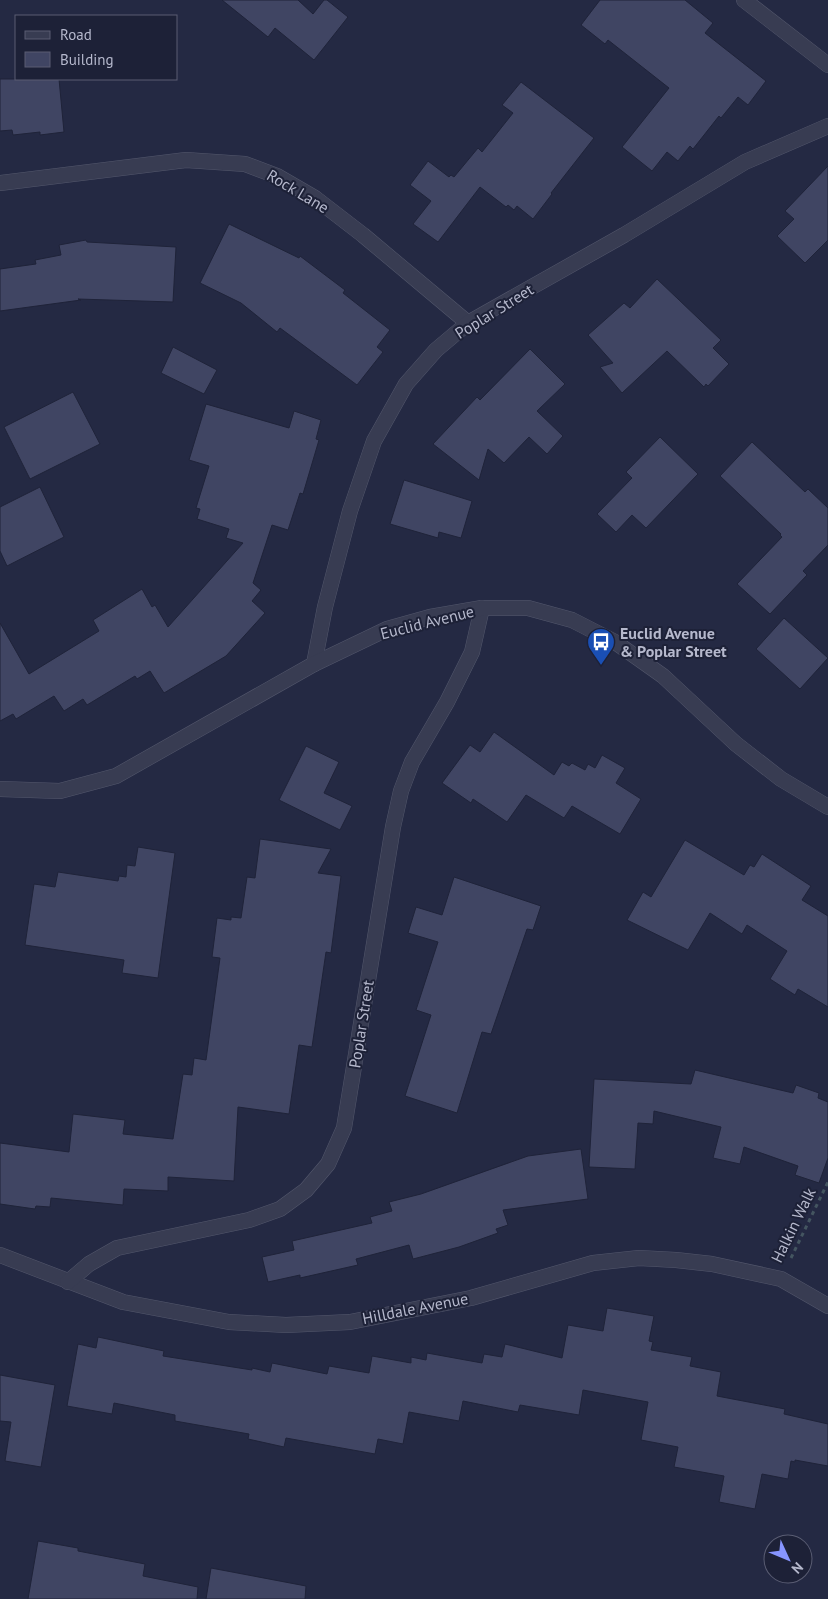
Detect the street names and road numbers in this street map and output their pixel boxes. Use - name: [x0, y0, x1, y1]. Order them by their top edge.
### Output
- street label: Rock Lane: [263, 165, 333, 217]
- street label: Poplar Street: [451, 279, 537, 343]
- street label: Euclid Avenue: [378, 601, 476, 643]
- street label: Poplar Street: [344, 978, 378, 1069]
- street label: Halkin Walk: [766, 1184, 820, 1266]
- street label: Hilldale Avenue: [360, 1288, 470, 1328]

